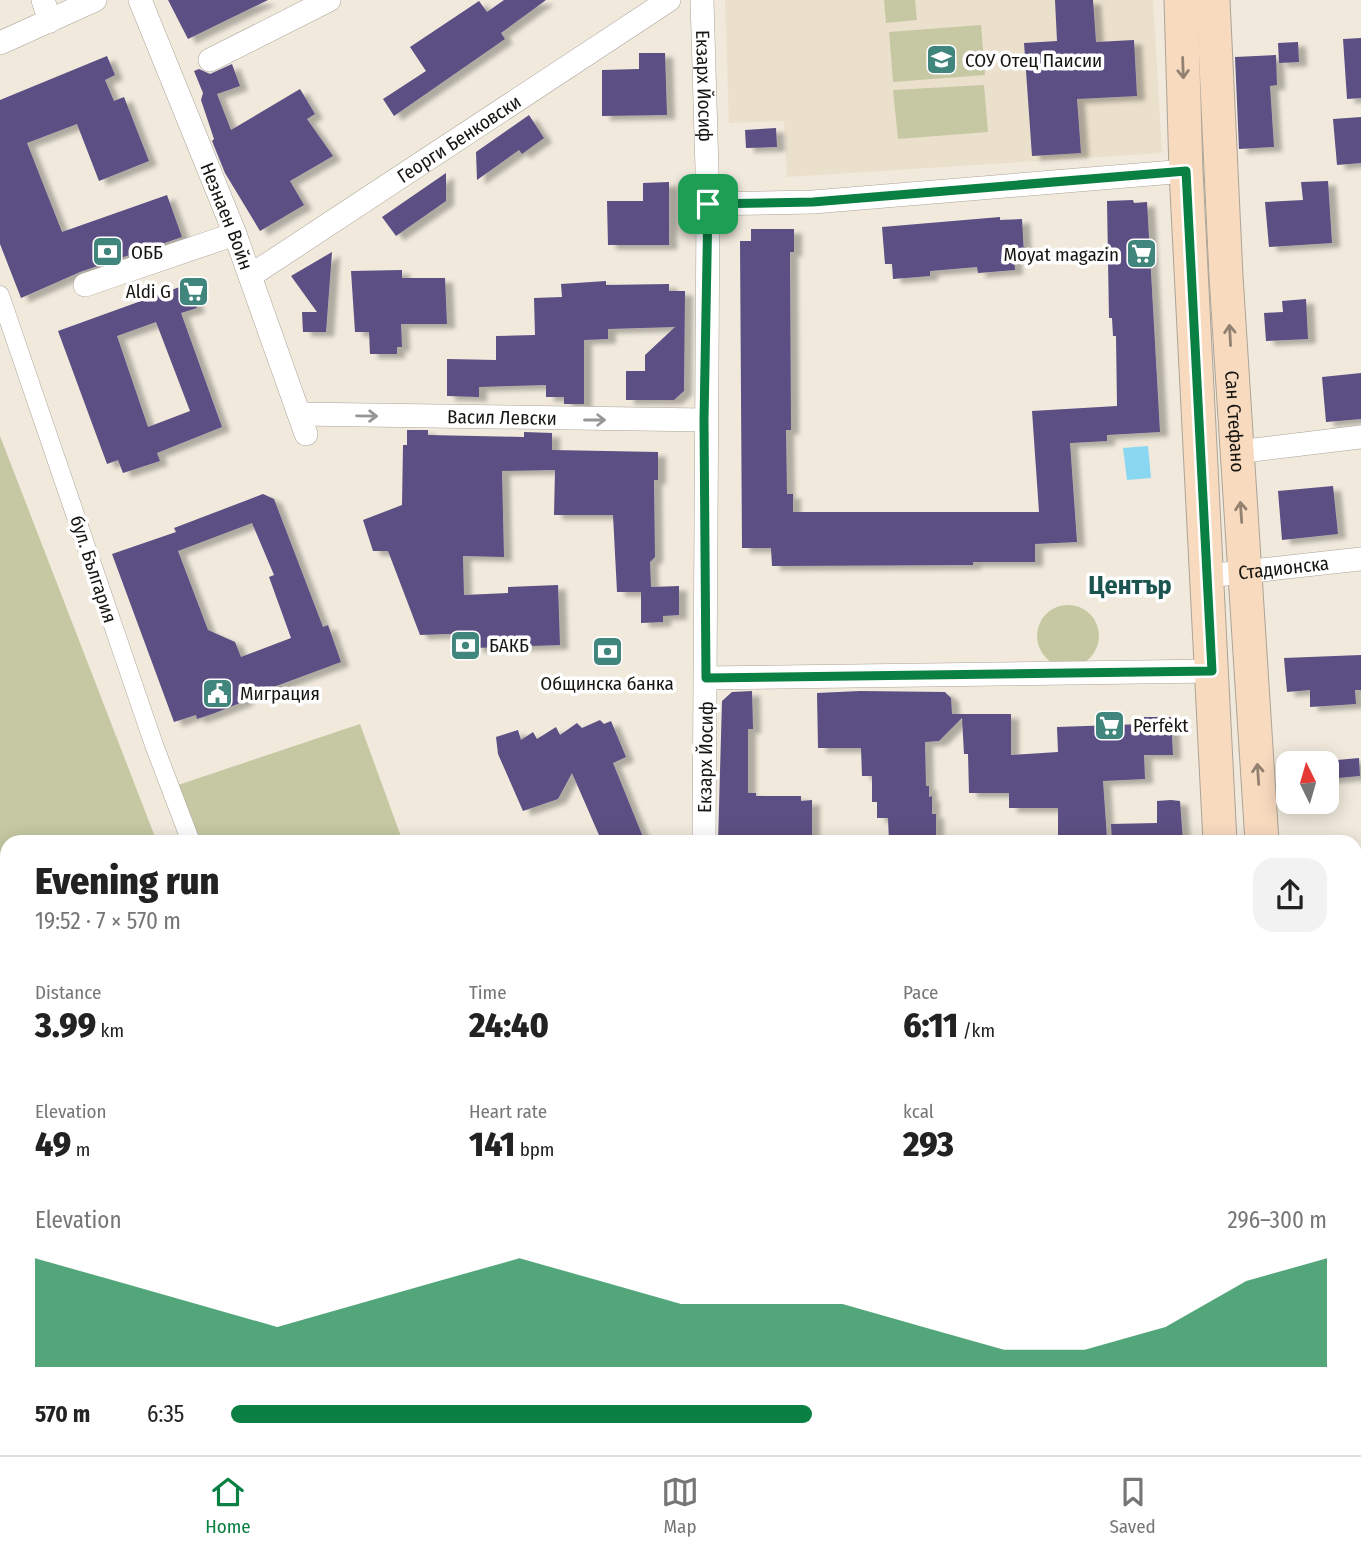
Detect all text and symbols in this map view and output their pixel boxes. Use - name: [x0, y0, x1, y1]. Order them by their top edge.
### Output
- street label: Екзарх Йосиф: [691, 30, 717, 142]
- school or university icon: СОУ Отец Паисии: [925, 43, 959, 77]
- place label: СОУ Отец Паисии: [965, 49, 1102, 72]
- one-way arrow: [1177, 56, 1190, 79]
- street label: Георги Бенковски: [393, 90, 525, 188]
- street label: Незнаен Войн: [195, 159, 258, 273]
- pin: [678, 174, 738, 234]
- icon: arrive: [689, 185, 727, 223]
- bank icon: ОББ: [91, 235, 125, 269]
- supermarket icon: Moyat magazin: [1125, 237, 1159, 271]
- place label: ОББ: [131, 241, 163, 264]
- place label: Moyat magazin: [1003, 243, 1119, 266]
- supermarket icon: Aldi G: [177, 274, 211, 308]
- place label: Aldi G: [126, 280, 171, 303]
- one-way arrow: [1223, 324, 1236, 347]
- street label: Сан Стефано: [1220, 370, 1249, 473]
- street label: Васил Левски: [447, 405, 557, 430]
- one-way arrow: [355, 409, 378, 423]
- one-way arrow: [583, 413, 606, 427]
- one-way arrow: [1234, 501, 1247, 524]
- street label: бул. България: [65, 513, 122, 626]
- street label: Стадионска: [1237, 552, 1330, 584]
- district label: Център: [1088, 570, 1172, 601]
- bank icon: БАКБ: [449, 628, 483, 662]
- place label: БАКБ: [489, 634, 529, 657]
- bank icon: Общинска банка: [590, 635, 624, 669]
- place label: Общинска банка: [540, 672, 674, 695]
- public building icon: Миграция: [200, 676, 234, 710]
- place label: Миграция: [240, 682, 320, 705]
- street label: Екзарх Йосиф: [693, 701, 718, 813]
- supermarket icon: Perfekt: [1093, 708, 1127, 742]
- place label: Perfekt: [1133, 714, 1189, 737]
- north arrow: [1276, 751, 1339, 814]
- map controls: [1276, 751, 1339, 814]
- one-way arrow: [1251, 762, 1264, 785]
- text: Evening run: [35, 858, 219, 904]
- button: share: [1253, 858, 1327, 932]
- text: 19:52 · 7 × 570 m: [35, 907, 181, 935]
- text: Distance: [35, 981, 102, 1004]
- text: Time: [469, 981, 507, 1004]
- text: Pace: [903, 981, 938, 1004]
- text: 3.99: [35, 1004, 96, 1046]
- text: 24:40: [469, 1004, 549, 1046]
- text: 6:11: [903, 1004, 958, 1046]
- text: km: [96, 1019, 124, 1042]
- text: /km: [958, 1019, 995, 1042]
- text: Elevation: [35, 1100, 107, 1123]
- text: Heart rate: [469, 1100, 547, 1123]
- text: kcal: [903, 1100, 934, 1123]
- text: 49: [35, 1123, 71, 1165]
- text: 141: [469, 1123, 515, 1165]
- text: 293: [903, 1123, 954, 1165]
- text: m: [71, 1138, 90, 1161]
- text: bpm: [515, 1138, 554, 1161]
- text: Elevation: [35, 1206, 122, 1234]
- text: 296–300 m: [1227, 1206, 1327, 1234]
- text: 570 m: [35, 1400, 90, 1428]
- text: 6:35: [147, 1400, 184, 1428]
- tab: Home: [205, 1473, 251, 1538]
- tab: Map: [661, 1473, 699, 1538]
- tab: Saved: [1109, 1473, 1156, 1538]

